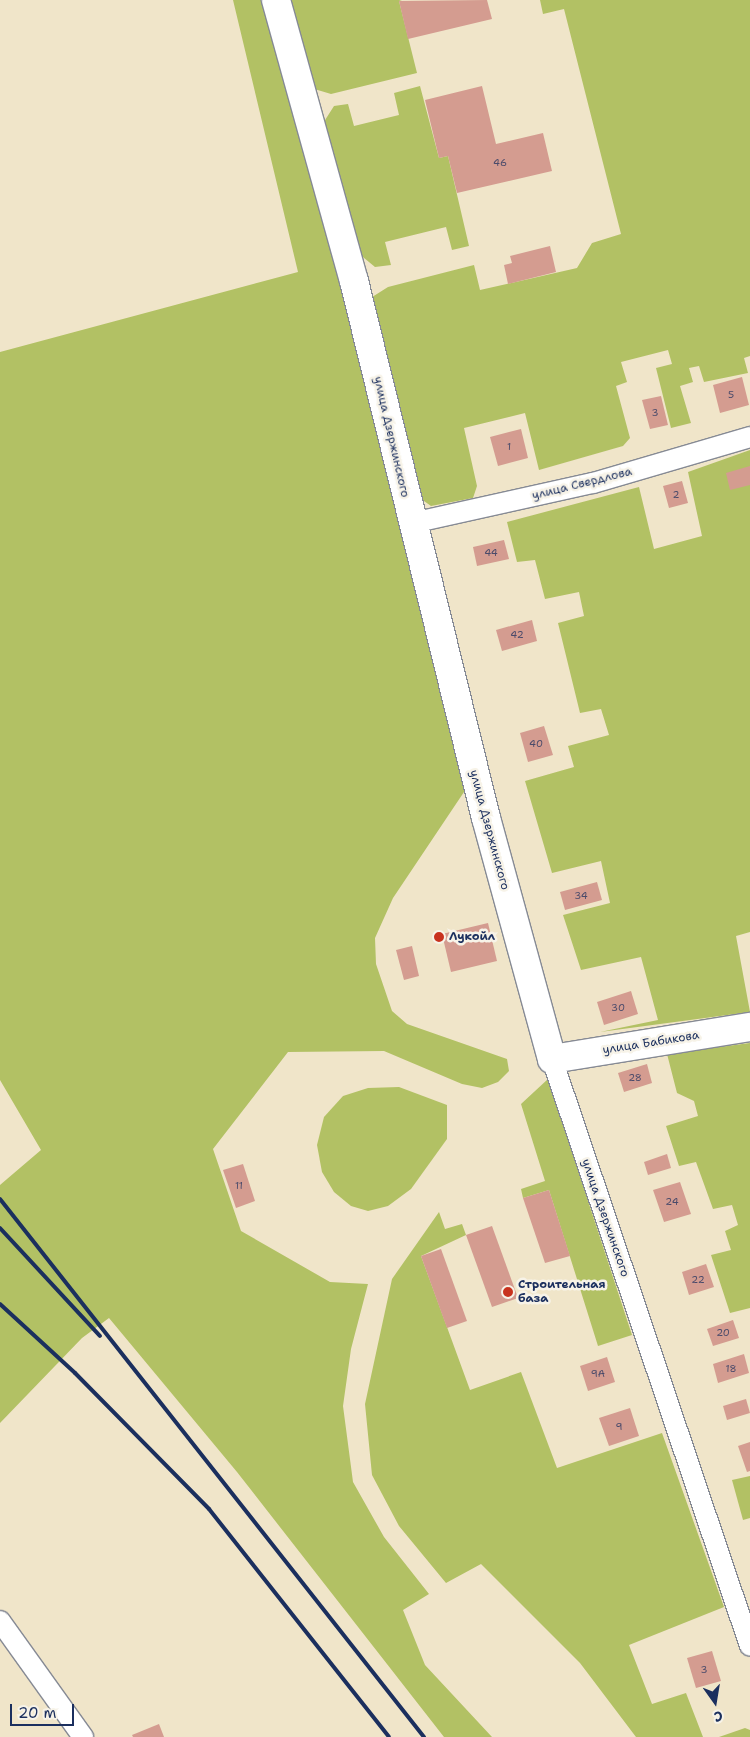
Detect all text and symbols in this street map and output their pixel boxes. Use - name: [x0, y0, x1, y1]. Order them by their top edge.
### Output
- house number: 46: [493, 157, 507, 169]
- street label: улица Дзержинского: [370, 375, 412, 499]
- house number: 5: [728, 389, 734, 401]
- house number: 3: [652, 407, 658, 419]
- house number: 1: [507, 441, 511, 453]
- street label: улица Свердлова: [531, 465, 633, 503]
- house number: 2: [673, 489, 679, 501]
- house number: 44: [484, 547, 498, 559]
- house number: 42: [510, 629, 524, 641]
- house number: 40: [529, 738, 543, 750]
- street label: улица Дзержинского: [466, 768, 512, 892]
- house number: 34: [574, 890, 588, 902]
- place label: Лукойл: [449, 930, 495, 944]
- marker: Лукойл: [433, 931, 445, 943]
- house number: 30: [611, 1002, 625, 1014]
- street label: улица Бабикова: [602, 1028, 700, 1058]
- house number: 28: [628, 1072, 642, 1084]
- street label: улица Дзержинского: [578, 1157, 632, 1279]
- house number: 11: [235, 1180, 243, 1192]
- house number: 24: [665, 1196, 679, 1208]
- house number: 22: [691, 1274, 705, 1286]
- place label: Строительная база: [518, 1278, 605, 1306]
- marker: Строительная база: [502, 1286, 514, 1298]
- house number: 20: [716, 1327, 730, 1339]
- house number: 18: [725, 1363, 737, 1375]
- house number: 9А: [591, 1368, 605, 1380]
- house number: 9: [616, 1421, 622, 1433]
- house number: 3: [701, 1664, 707, 1676]
- north arrow: [690, 1677, 740, 1727]
- scale bar: [12, 1694, 76, 1726]
- text: 20 m: [18, 1703, 57, 1723]
- text: С: [712, 1707, 725, 1726]

